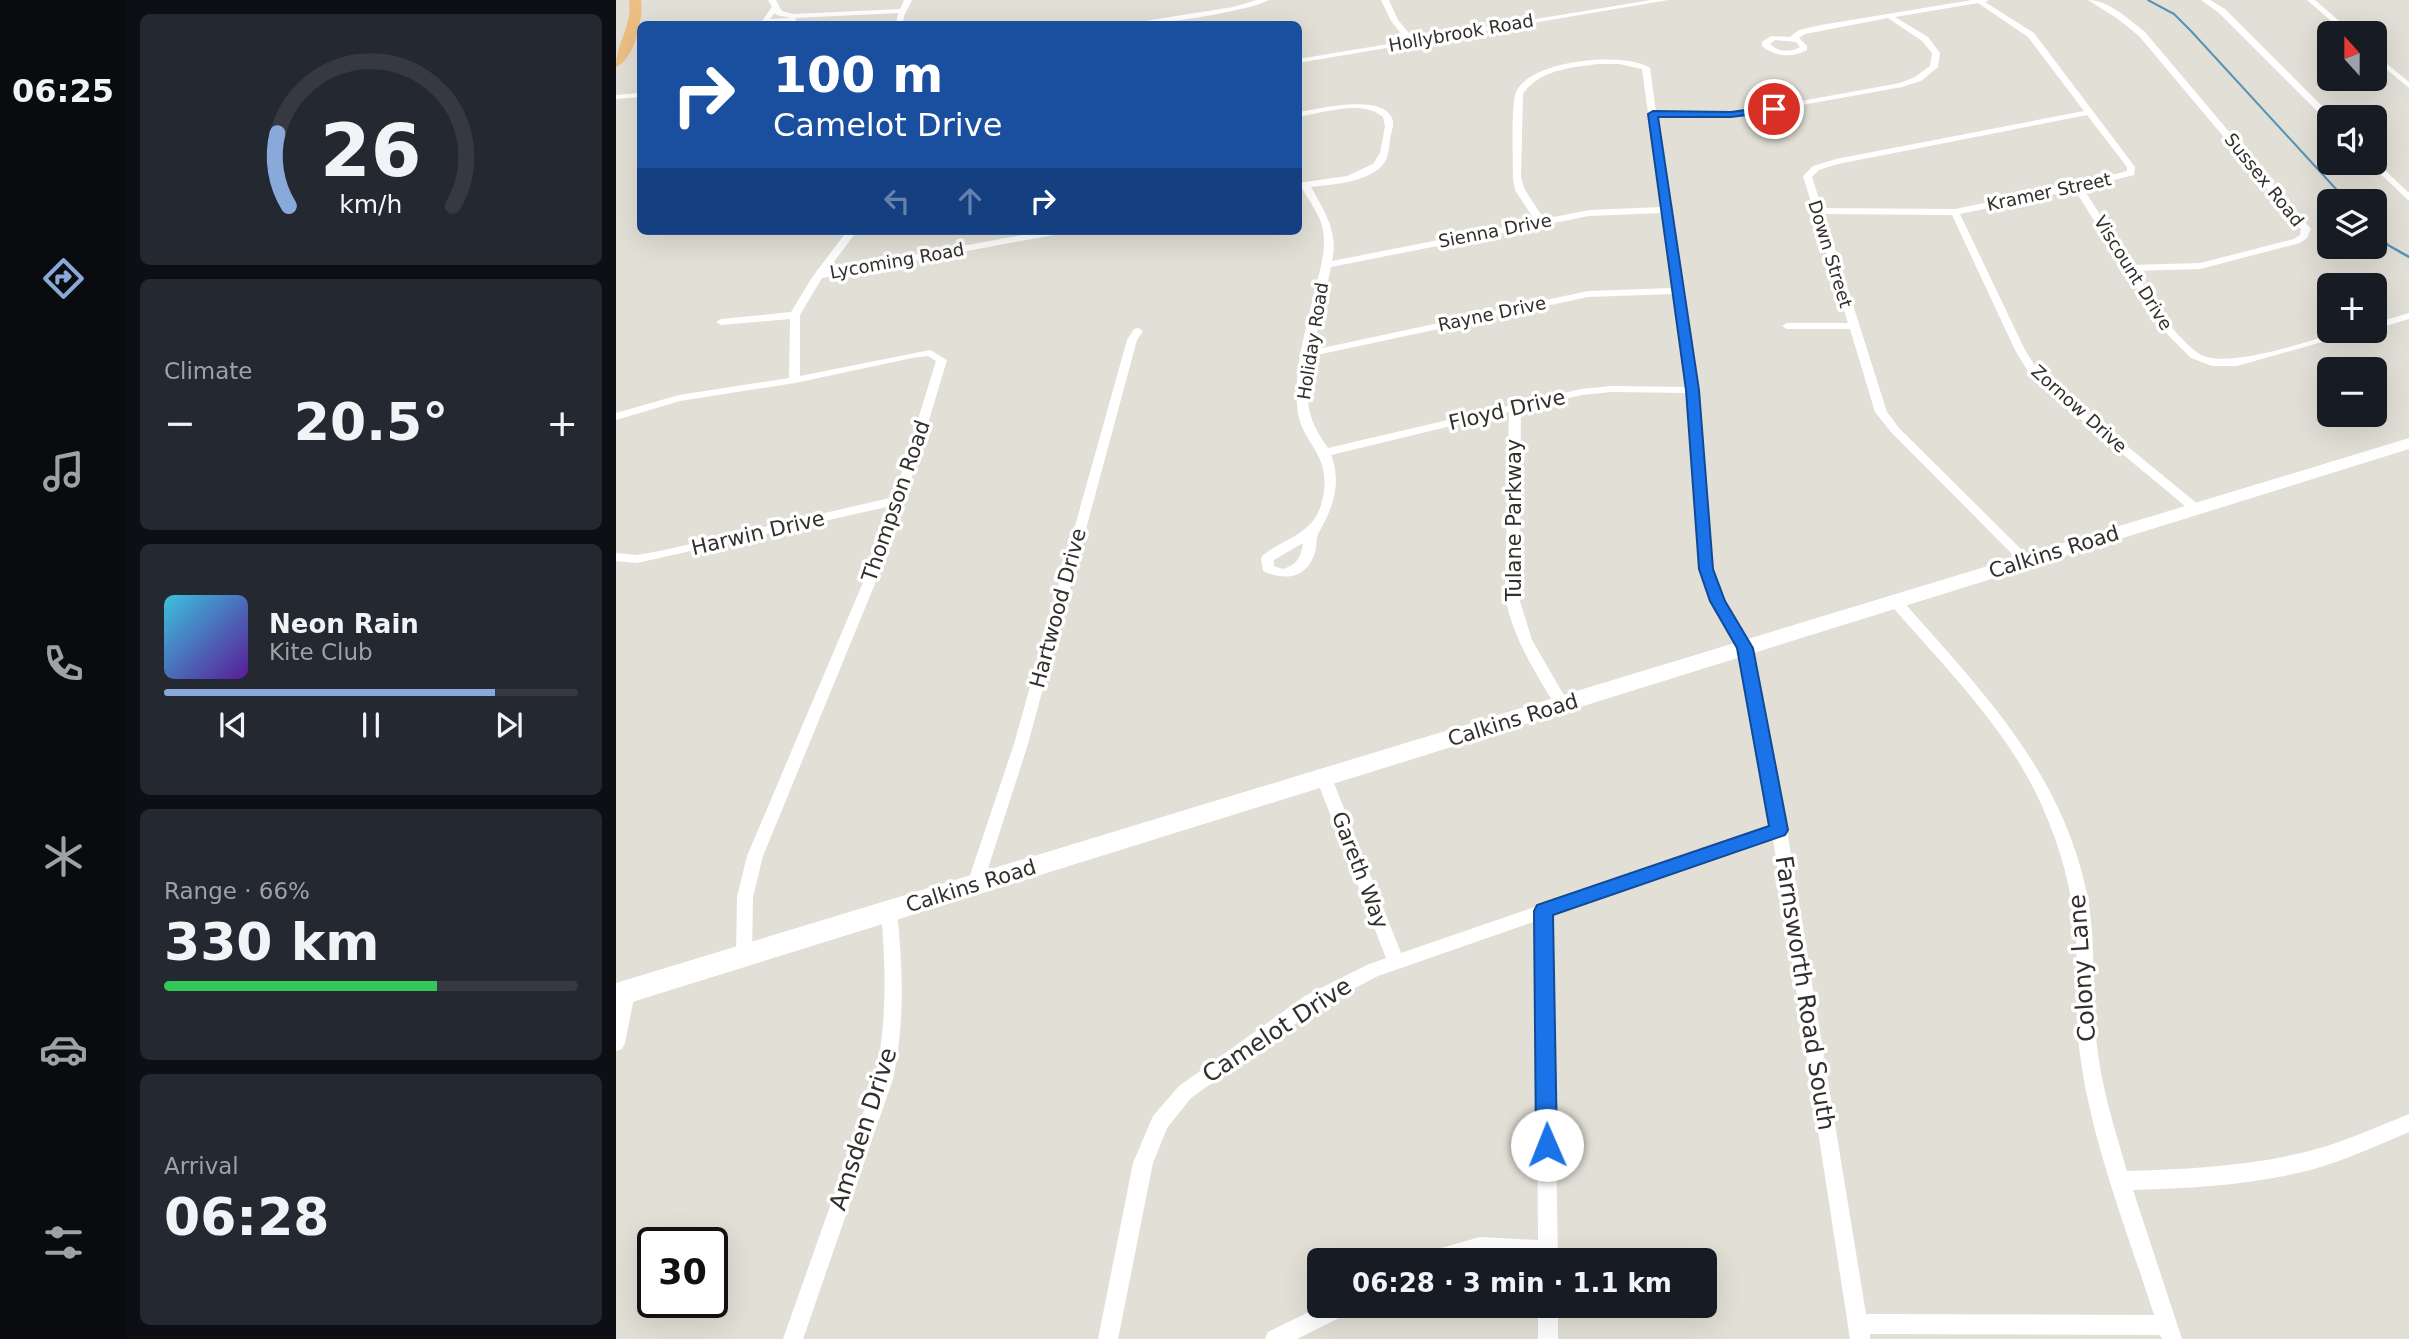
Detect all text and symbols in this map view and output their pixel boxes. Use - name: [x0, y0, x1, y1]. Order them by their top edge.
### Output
- street label: Hollybrook Road: [1387, 9, 1535, 56]
- north arrow: [2317, 21, 2387, 91]
- map controls: [2317, 21, 2387, 427]
- text: 100 m: [773, 47, 943, 104]
- icon: right: [658, 49, 749, 140]
- text: 06:25: [12, 72, 114, 110]
- pin: [1744, 79, 1804, 139]
- icon: arrive: [1755, 90, 1793, 128]
- button: sound: [2317, 105, 2387, 175]
- text: Camelot Drive: [773, 106, 1002, 144]
- text: 26: [320, 108, 422, 193]
- street label: Sussex Road: [2220, 129, 2308, 231]
- street label: Kramer Street: [1985, 168, 2113, 215]
- icon: left: [878, 182, 916, 220]
- icon: ahead: [951, 182, 989, 220]
- icon: right: [1024, 182, 1062, 220]
- text: km/h: [339, 189, 403, 218]
- button: layers: [2317, 189, 2387, 259]
- street label: Down Street: [1804, 198, 1857, 310]
- street label: Sienna Drive: [1436, 209, 1553, 252]
- street label: Viscount Drive: [2090, 212, 2177, 334]
- street label: Lycoming Road: [828, 238, 966, 283]
- icon: directions: [39, 254, 88, 303]
- button: +: [2317, 273, 2387, 343]
- street label: Holiday Road: [1293, 281, 1332, 401]
- street label: Rayne Drive: [1436, 292, 1548, 335]
- button: −: [2317, 357, 2387, 427]
- text: Climate: [164, 358, 253, 384]
- street label: Zornow Drive: [2027, 360, 2131, 457]
- street label: Floyd Drive: [1446, 385, 1568, 435]
- text: 20.5°: [294, 392, 448, 452]
- text: −: [164, 401, 196, 445]
- text: +: [546, 401, 578, 445]
- street label: Thompson Road: [857, 417, 935, 586]
- street label: Tulane Parkway: [1502, 439, 1526, 602]
- icon: music: [39, 447, 88, 496]
- street label: Harwin Drive: [689, 506, 827, 560]
- street label: Calkins Road: [1986, 521, 2122, 583]
- street label: Hartwood Drive: [1025, 525, 1091, 691]
- text: Neon Rain: [269, 609, 419, 639]
- icon: phone: [39, 639, 88, 688]
- text: Kite Club: [269, 639, 373, 665]
- street label: Calkins Road: [1445, 689, 1581, 751]
- icon: previous: [214, 706, 252, 744]
- icon: pause: [352, 706, 390, 744]
- icon: next: [490, 706, 528, 744]
- street label: Gareth Way: [1327, 808, 1393, 932]
- icon: climate: [39, 832, 88, 881]
- street label: Farnsworth Road South: [1769, 854, 1841, 1132]
- street label: Calkins Road: [903, 855, 1039, 917]
- text: Range · 66%: [164, 878, 310, 904]
- street label: Colony Lane: [2063, 893, 2101, 1043]
- text: 330 km: [164, 912, 379, 972]
- street label: Camelot Drive: [1197, 971, 1357, 1089]
- icon: car: [39, 1025, 88, 1074]
- street label: Amsden Drive: [824, 1044, 902, 1214]
- position arrow: [1510, 1108, 1584, 1182]
- text: Arrival: [164, 1153, 239, 1179]
- text: 06:28: [164, 1187, 330, 1247]
- icon: filters: [39, 1218, 88, 1267]
- speed limit sign: 30: [637, 1227, 728, 1318]
- text: 06:28 · 3 min · 1.1 km: [1352, 1268, 1672, 1298]

